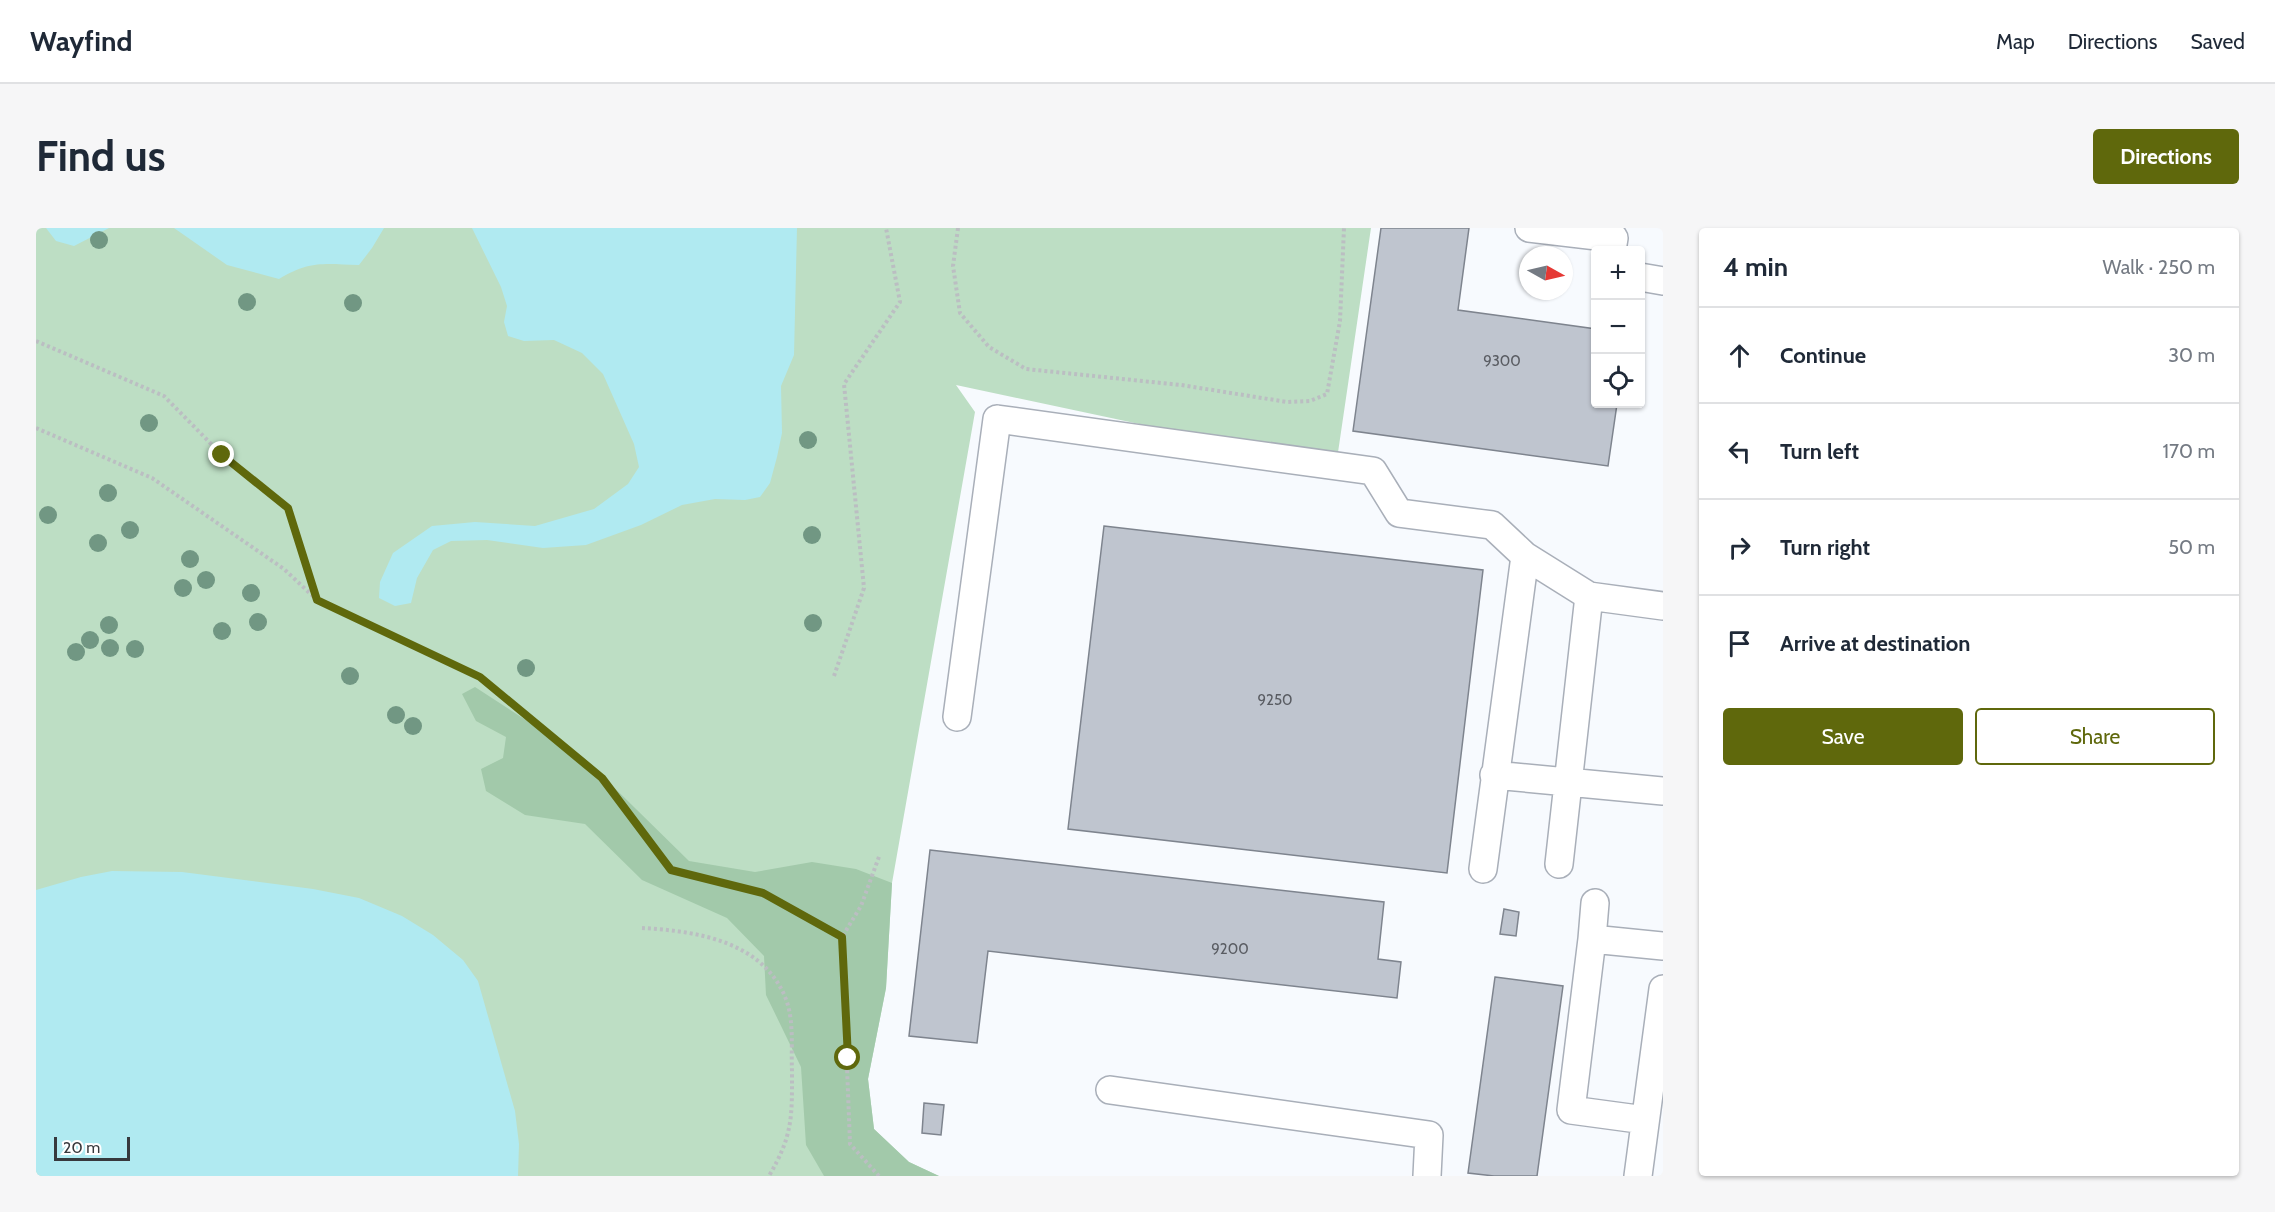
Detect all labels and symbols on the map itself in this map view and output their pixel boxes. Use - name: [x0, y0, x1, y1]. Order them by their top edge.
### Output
- north arrow: [1519, 246, 1573, 300]
- house number: 9300: [1483, 352, 1521, 370]
- route end: [208, 441, 234, 467]
- house number: 9250: [1258, 691, 1292, 709]
- house number: 9200: [1211, 940, 1249, 958]
- route start: [834, 1044, 860, 1070]
- scale bar: [54, 1134, 130, 1162]

